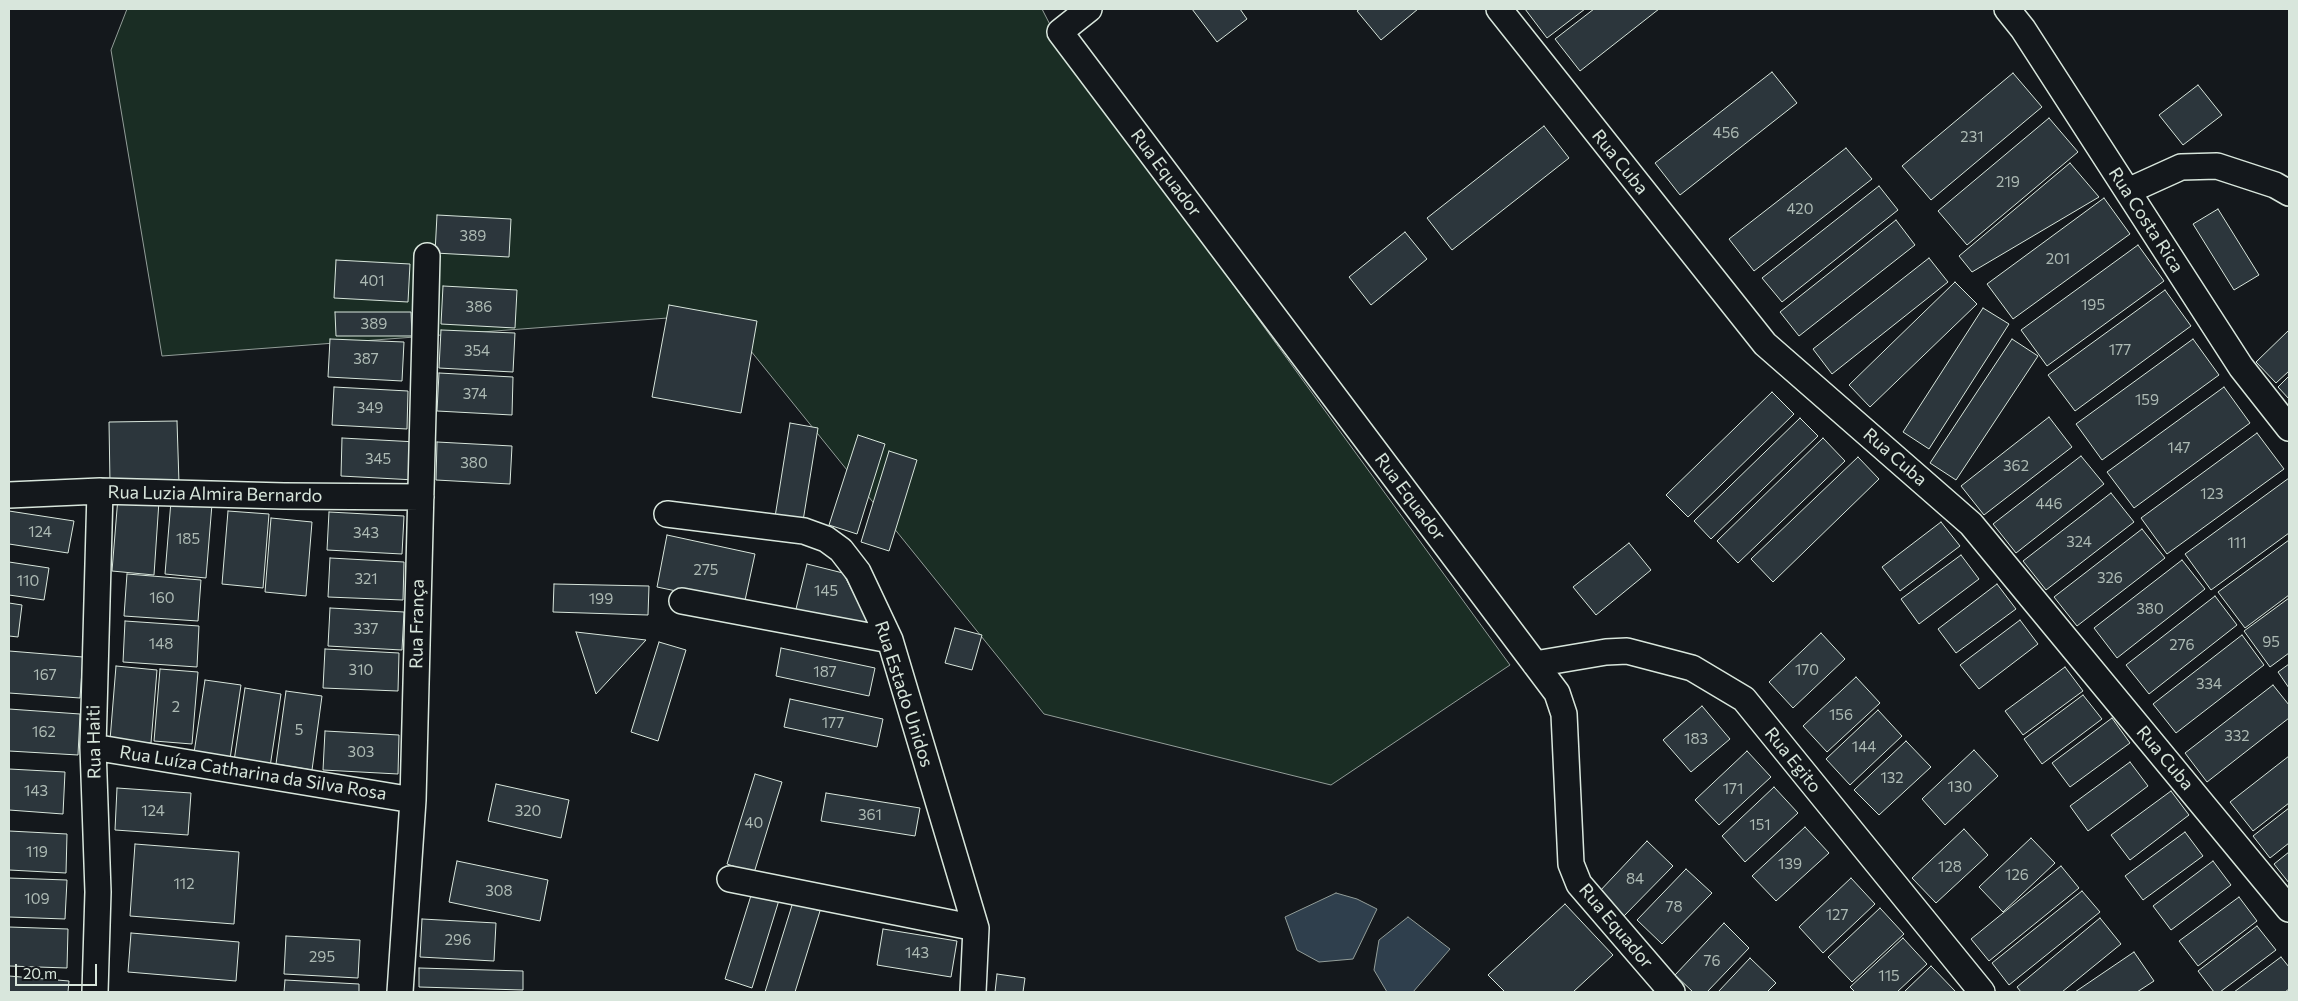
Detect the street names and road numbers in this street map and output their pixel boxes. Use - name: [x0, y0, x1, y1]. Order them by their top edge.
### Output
- street label: Rua Equador: [1126, 125, 1206, 221]
- street label: Rua Cuba: [1587, 125, 1653, 199]
- street label: Rua Costa Rica: [2104, 163, 2188, 277]
- street label: Rua Cuba: [1859, 423, 1931, 491]
- street label: Rua Equador: [1370, 449, 1450, 545]
- street label: Rua Luzia Almira Bernardo: [107, 481, 323, 507]
- street label: Rua França: [405, 579, 429, 669]
- street label: Rua Estado Unidos: [870, 618, 938, 770]
- street label: Rua Haiti: [83, 705, 105, 779]
- street label: Rua Cuba: [2132, 721, 2198, 795]
- street label: Rua Egito: [1760, 723, 1826, 797]
- street label: Rua Luíza Catharina da Silva Rosa: [118, 741, 388, 805]
- street label: Rua Equador: [1574, 879, 1658, 973]

